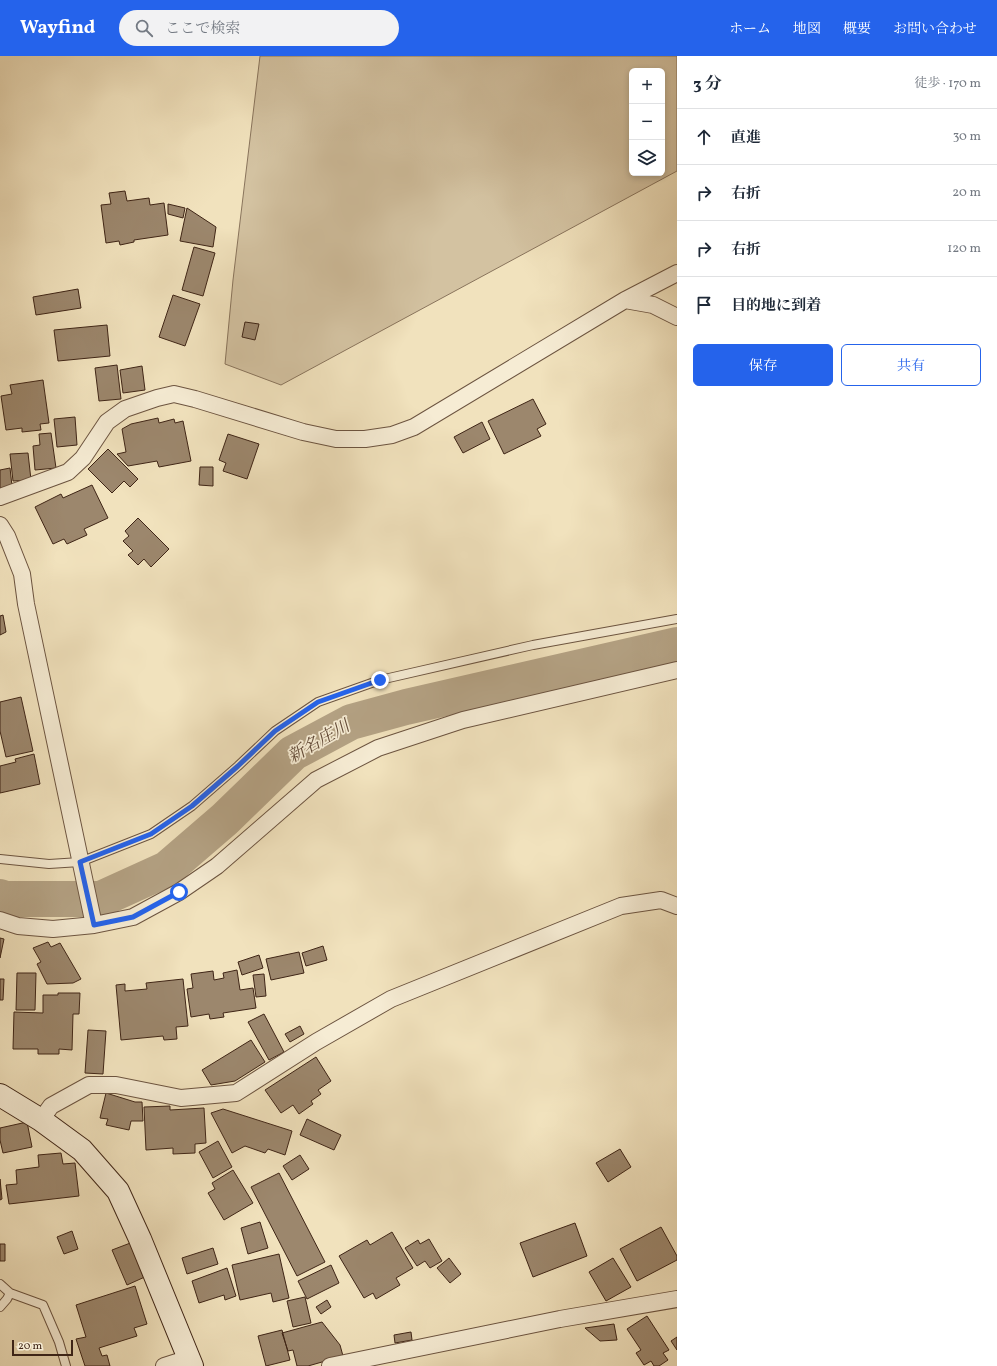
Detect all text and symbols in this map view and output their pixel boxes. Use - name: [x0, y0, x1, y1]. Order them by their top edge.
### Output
- search box: [119, 10, 399, 46]
- text: Wayfind: [20, 15, 95, 41]
- icon: search: [133, 17, 155, 39]
- text: ここで検索: [165, 19, 240, 40]
- text: ホーム: [729, 20, 771, 39]
- text: 地図: [793, 20, 821, 39]
- text: 概要: [843, 20, 871, 39]
- text: お問い合わせ: [893, 20, 977, 39]
- map controls: [629, 68, 665, 176]
- button: +: [629, 68, 665, 104]
- text: 3 分: [693, 73, 722, 96]
- text: 徒歩 · 170 m: [915, 75, 981, 93]
- button: −: [629, 104, 665, 140]
- icon: ahead: [693, 126, 715, 148]
- text: 直進: [731, 128, 761, 149]
- text: 30 m: [953, 128, 981, 146]
- button: layers: [629, 140, 665, 176]
- icon: right: [693, 182, 715, 204]
- text: 右折: [731, 184, 761, 205]
- text: 20 m: [952, 184, 981, 202]
- icon: right: [693, 238, 715, 260]
- text: 右折: [731, 240, 761, 261]
- text: 120 m: [947, 240, 981, 258]
- icon: arrive: [693, 294, 715, 316]
- text: 目的地に到着: [731, 296, 821, 317]
- button: 保存: [693, 344, 833, 386]
- button: 共有: [841, 344, 981, 386]
- route end: [371, 671, 389, 689]
- water label: 新名庄川: [284, 714, 356, 769]
- route start: [170, 883, 188, 901]
- scale bar: [12, 1338, 73, 1357]
- text: 20 m: [18, 1339, 42, 1354]

